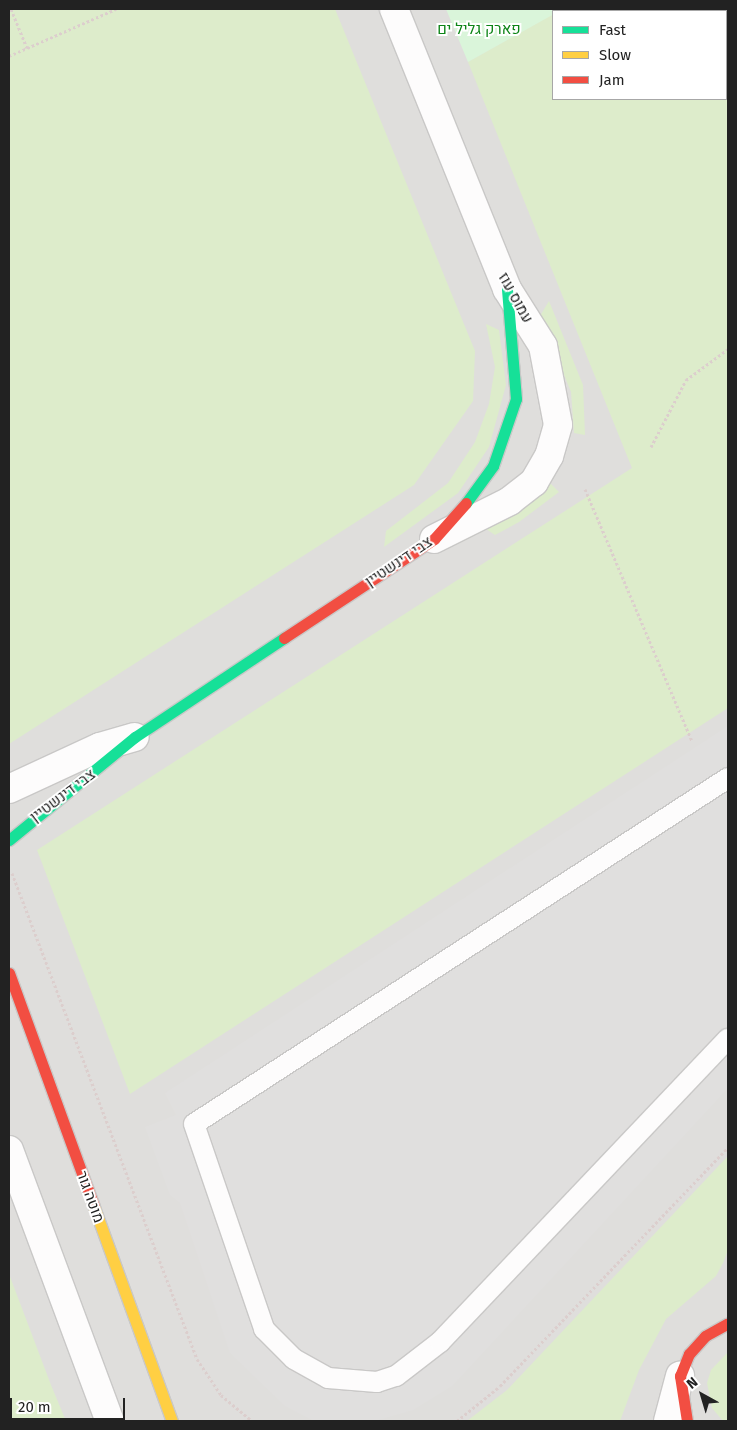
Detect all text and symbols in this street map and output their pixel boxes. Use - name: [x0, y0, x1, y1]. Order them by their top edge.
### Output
- legend: [552, 10, 727, 100]
- park label: פארק גליל ים: [437, 21, 521, 39]
- text: Fast: [599, 21, 626, 39]
- text: Slow: [599, 46, 631, 64]
- text: Jam: [599, 71, 625, 89]
- street label: עמוס עוז: [494, 270, 536, 326]
- street label: צבי דינשטיין: [362, 533, 436, 591]
- street label: צבי דינשטיין: [27, 766, 99, 826]
- street label: מוטה גור: [72, 1169, 108, 1225]
- north arrow: [677, 1370, 727, 1420]
- text: N: [683, 1373, 701, 1392]
- scale bar: [12, 1388, 128, 1420]
- text: 20 m: [18, 1398, 51, 1416]

